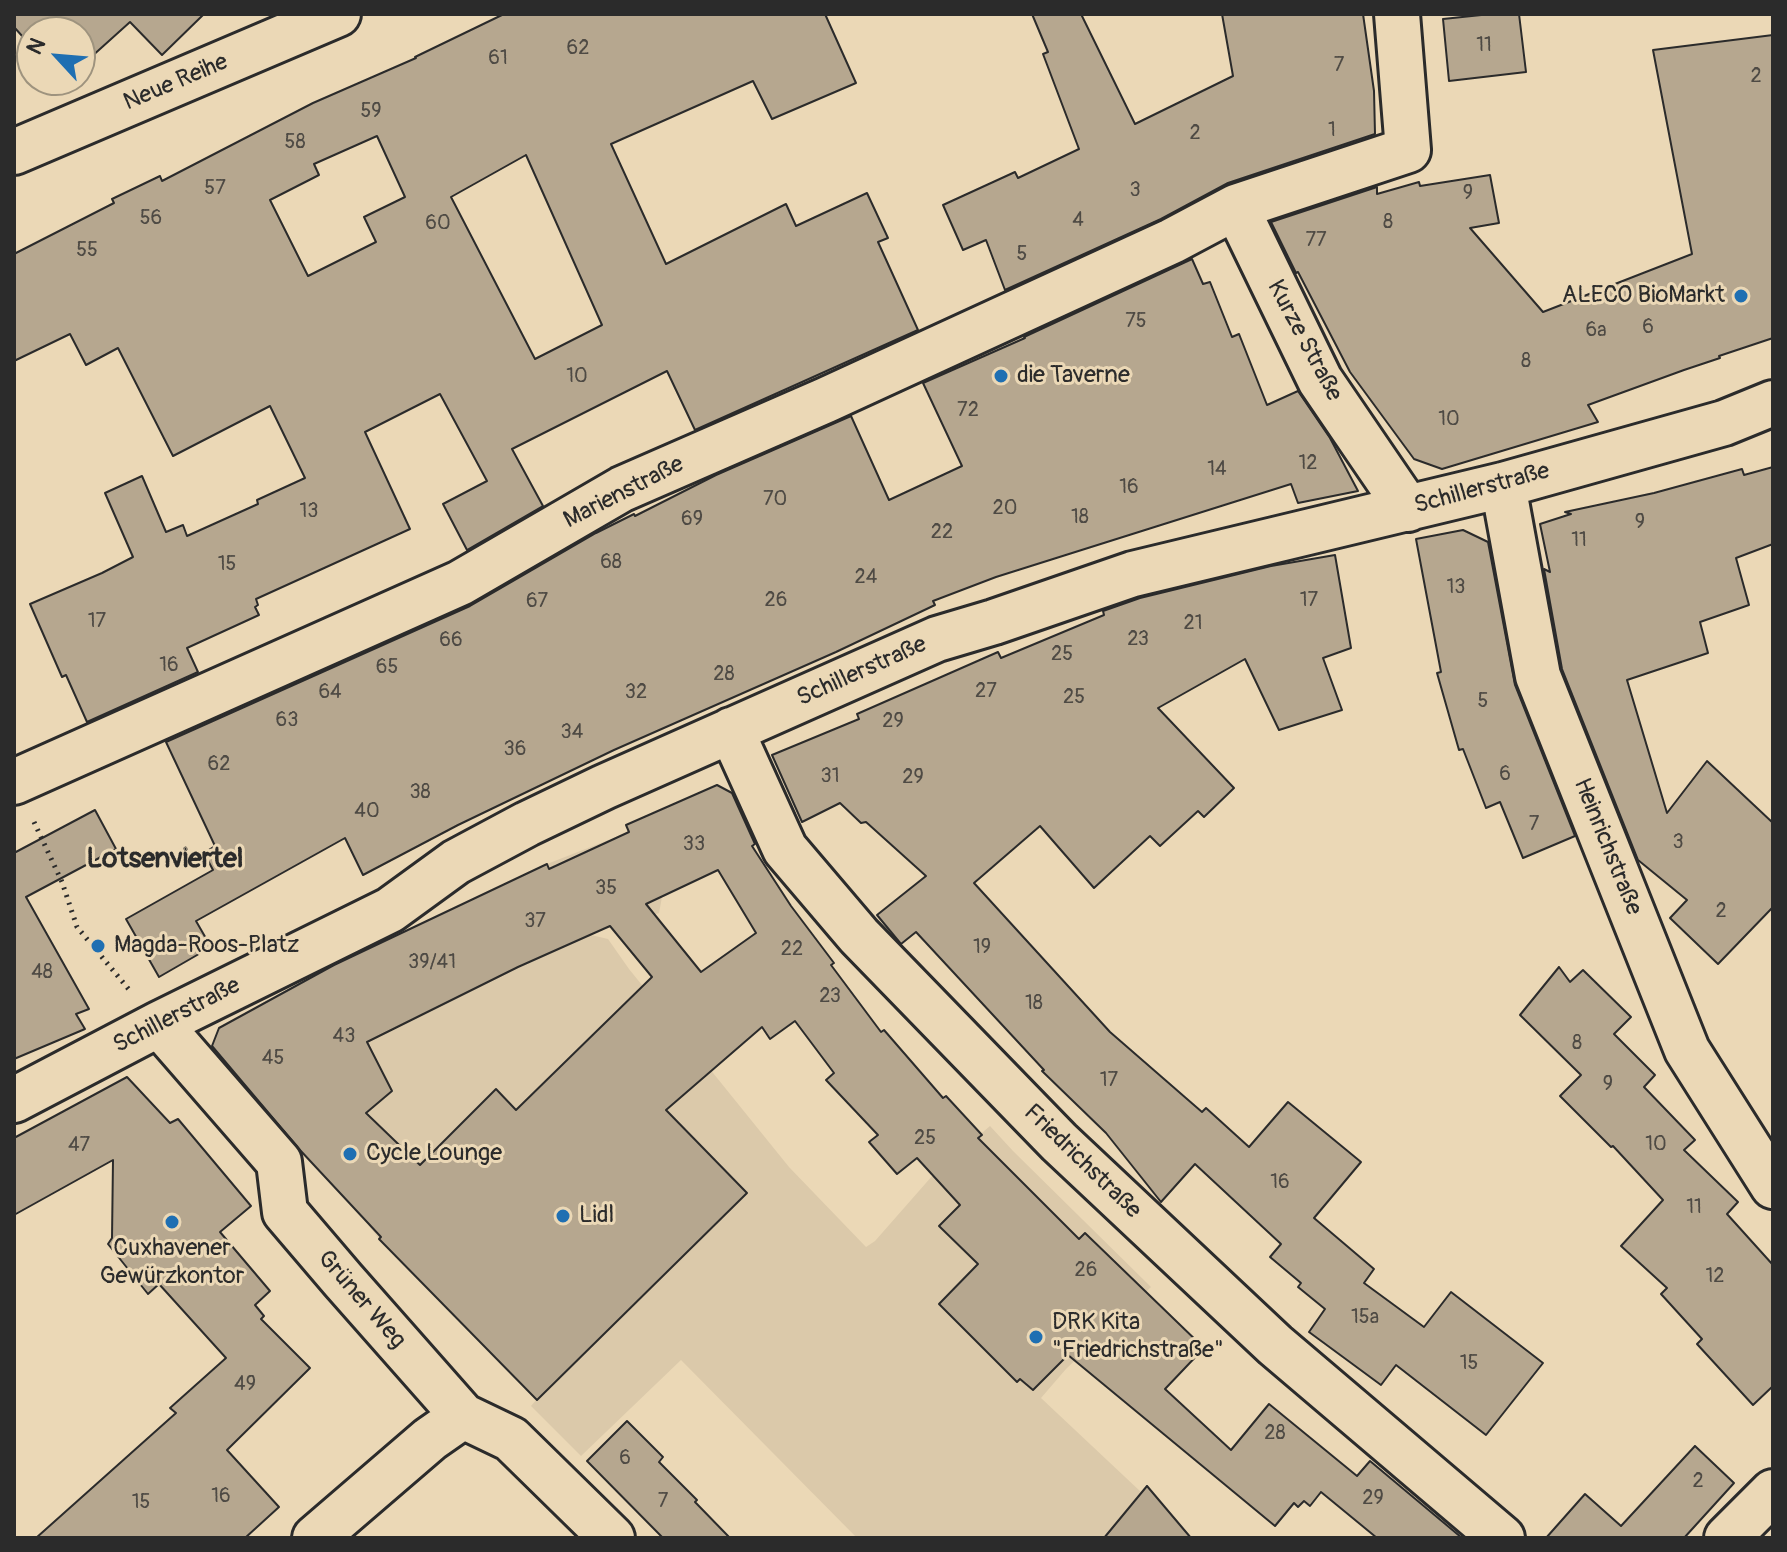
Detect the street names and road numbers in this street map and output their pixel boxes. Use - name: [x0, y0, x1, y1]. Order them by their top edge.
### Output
- street label: Neue Reihe: [120, 48, 232, 118]
- street label: Kurze Straße: [1260, 276, 1348, 406]
- street label: Marienstraße: [559, 450, 689, 536]
- street label: Schillerstraße: [1411, 457, 1553, 521]
- street label: Schillerstraße: [793, 631, 931, 713]
- street label: Heinrichstraße: [1566, 774, 1648, 920]
- street label: Schillerstraße: [109, 972, 245, 1060]
- street label: Friedrichstraße: [1017, 1099, 1147, 1225]
- street label: Grüner Weg: [311, 1245, 411, 1355]

